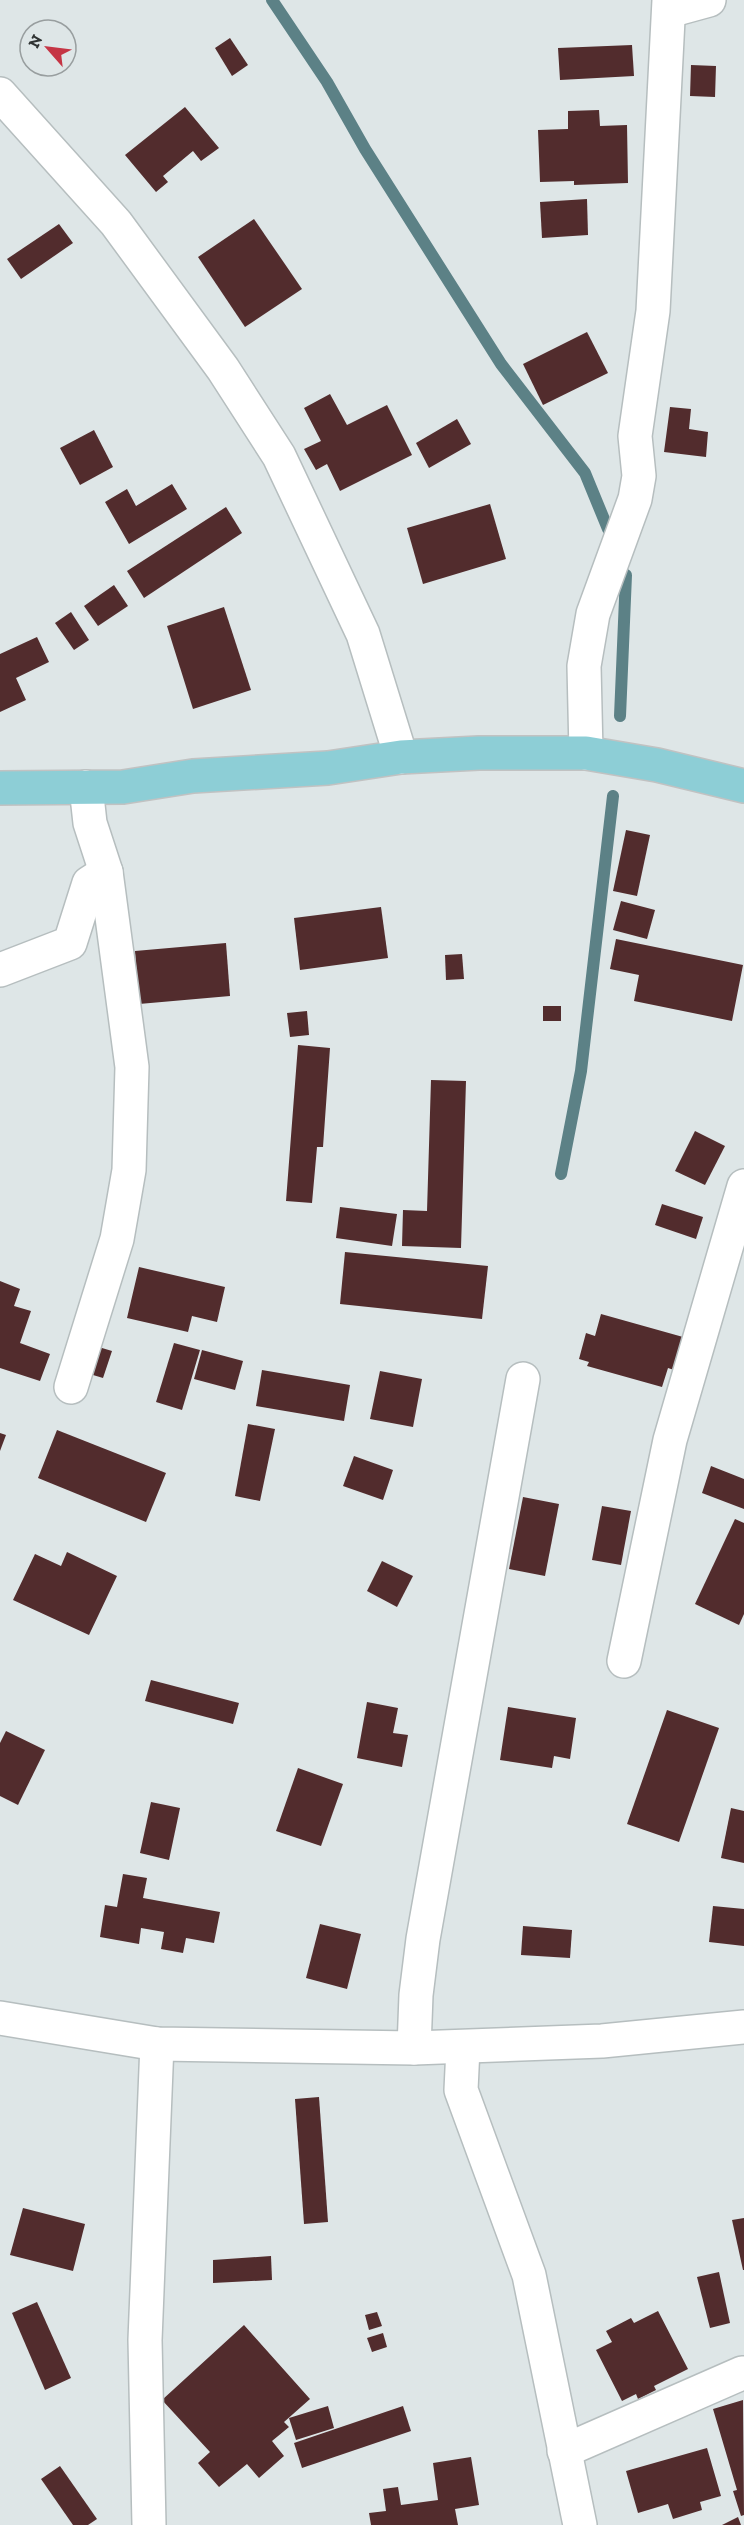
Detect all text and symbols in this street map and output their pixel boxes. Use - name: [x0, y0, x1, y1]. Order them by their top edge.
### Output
- north arrow: [18, 18, 78, 78]
- text: N: [24, 31, 46, 51]

